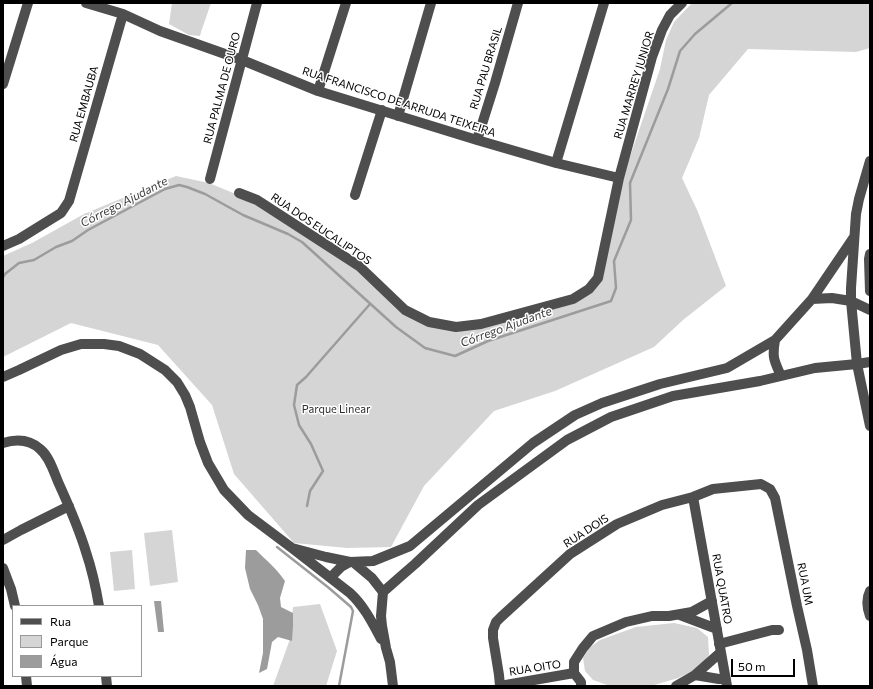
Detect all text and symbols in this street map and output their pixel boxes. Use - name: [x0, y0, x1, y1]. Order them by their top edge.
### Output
- street label: RUA PAU BRASIL: [467, 25, 505, 111]
- street label: RUA MARREY JUNIOR: [611, 29, 657, 141]
- street label: RUA PALMA DE OURO: [201, 31, 243, 145]
- street label: RUA EMBAUBA: [67, 64, 101, 144]
- street label: RUA FRANCISCO DE ARRUDA TEIXEIRA: [301, 64, 497, 140]
- water label: Córrego Ajudante: [78, 174, 170, 230]
- street label: RUA DOS EUCALIPTOS: [268, 190, 374, 268]
- water label: Córrego Ajudante: [458, 304, 554, 350]
- park label: Parque Linear: [302, 402, 370, 416]
- street label: RUA DOIS: [561, 512, 611, 550]
- street label: RUA QUATRO: [709, 553, 735, 625]
- street label: RUA UM: [794, 562, 816, 606]
- legend: [12, 605, 142, 677]
- text: Rua: [50, 614, 71, 628]
- text: Parque: [50, 634, 88, 648]
- scale bar: [733, 651, 797, 677]
- text: Água: [50, 654, 78, 668]
- street label: RUA OITO: [508, 657, 562, 679]
- text: 50 m: [738, 659, 766, 673]

